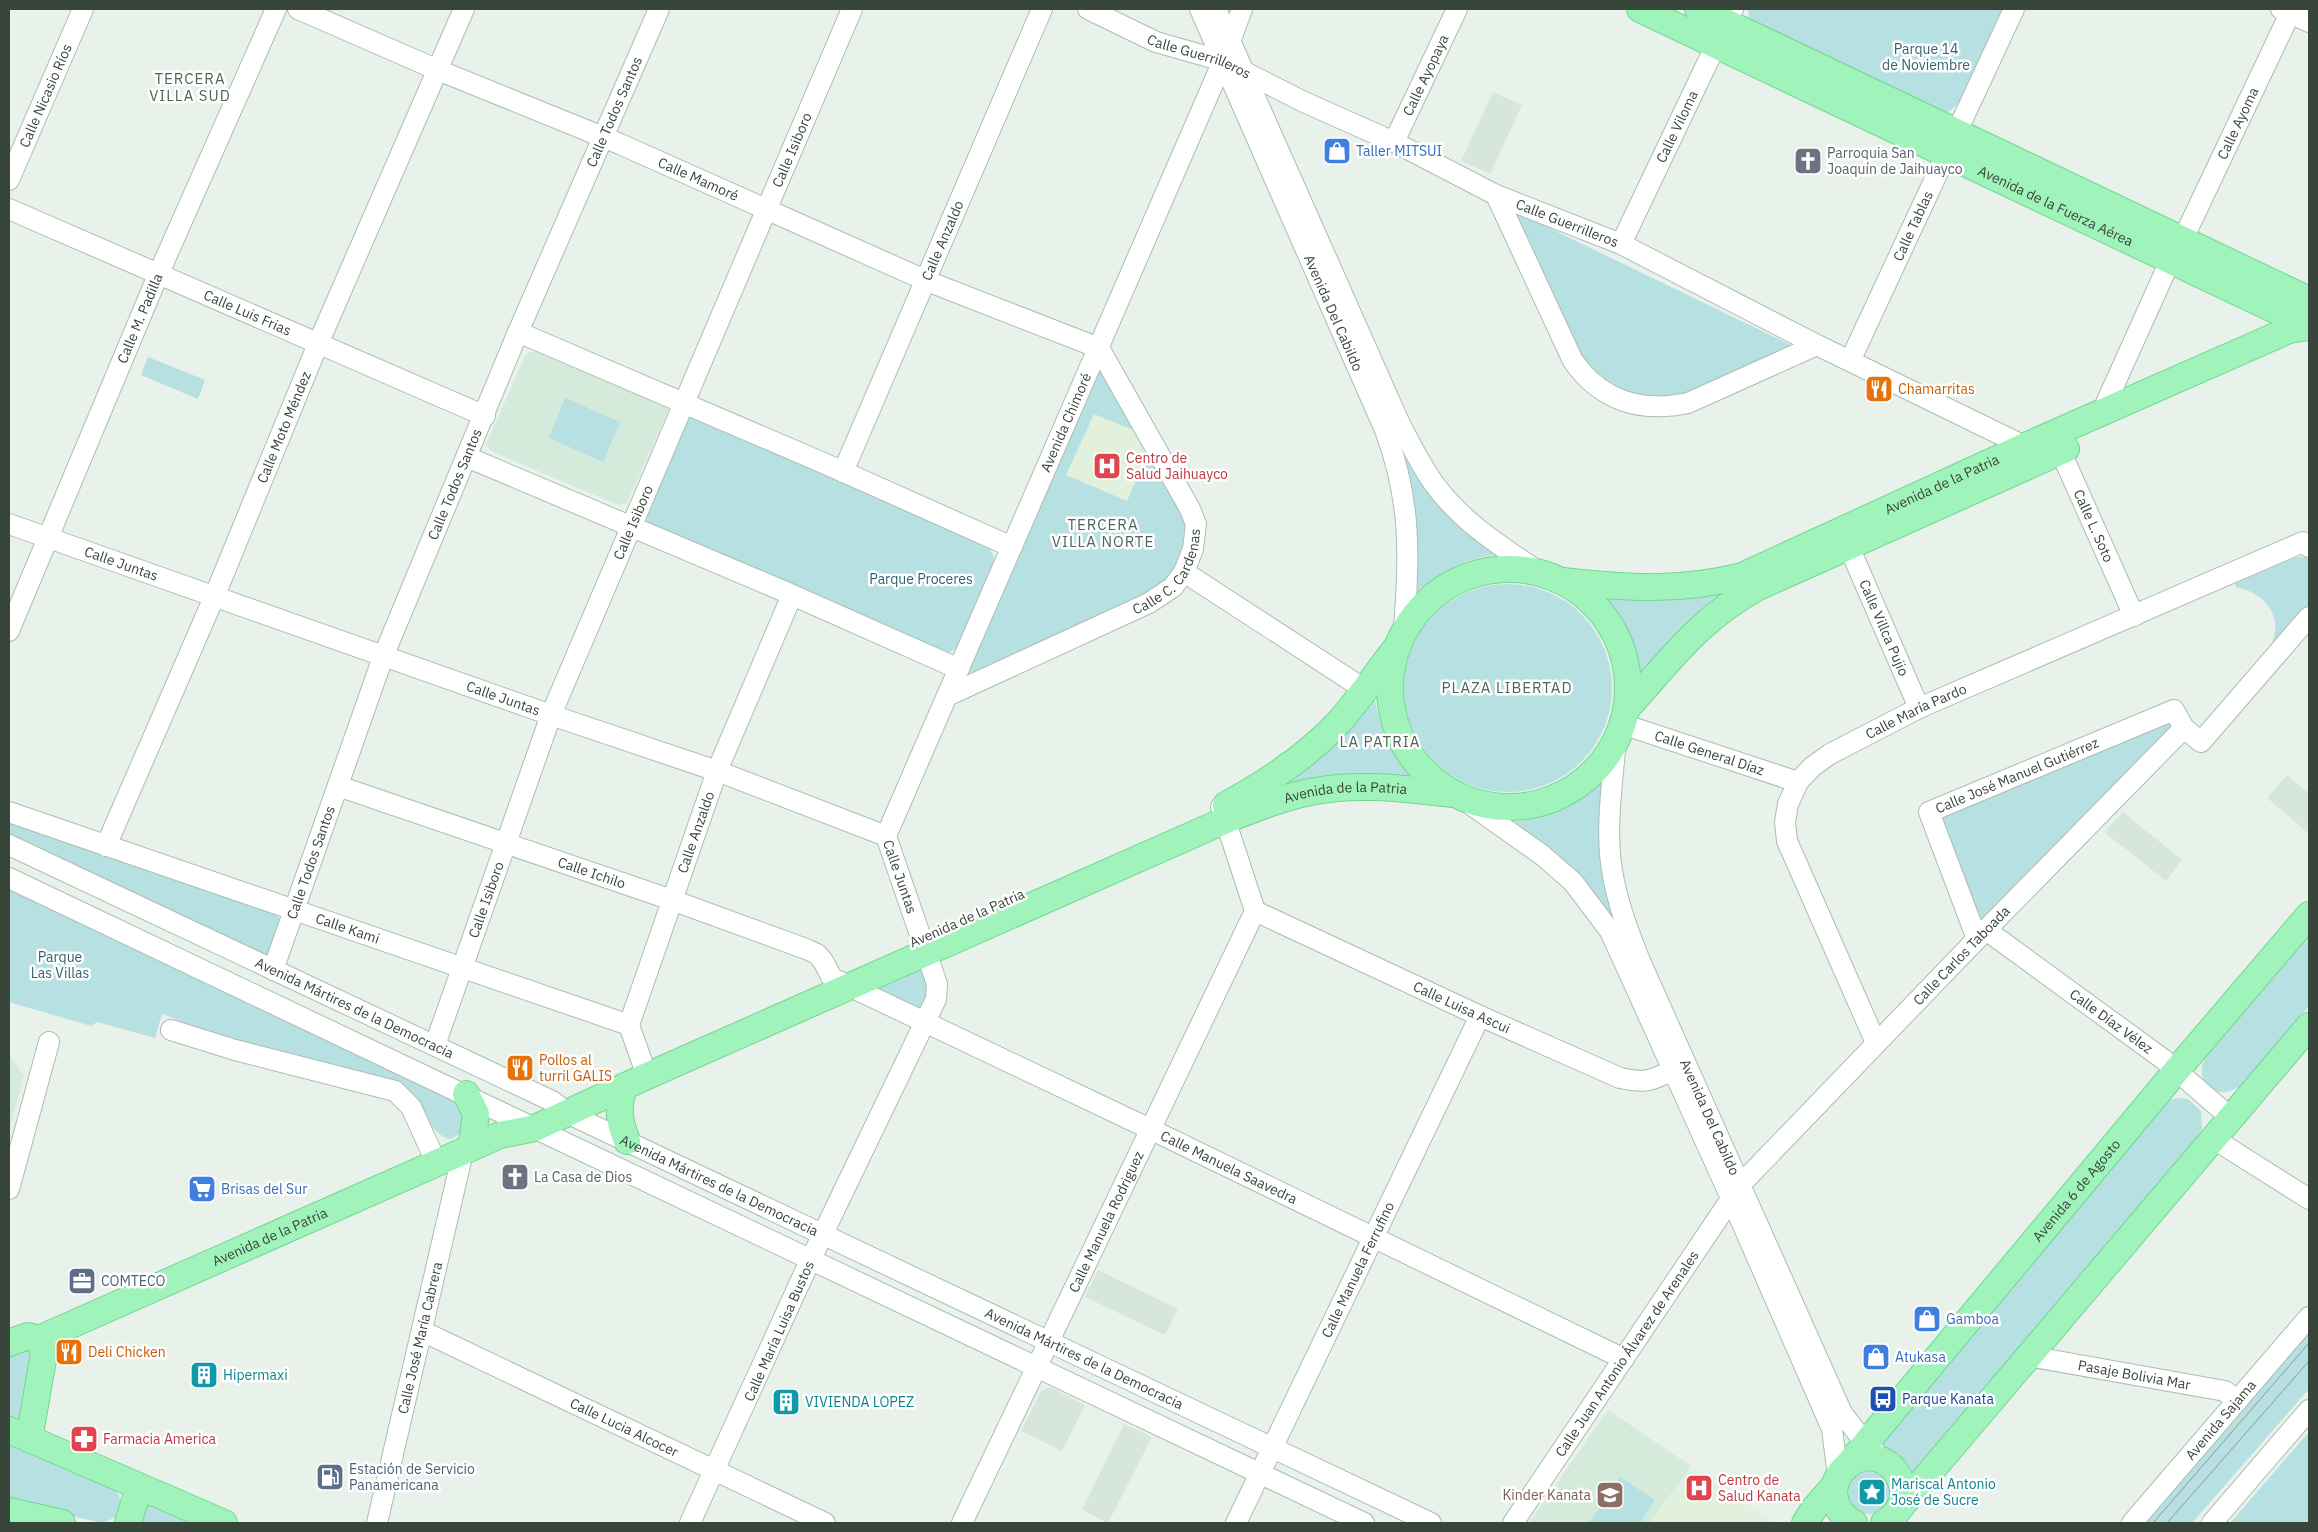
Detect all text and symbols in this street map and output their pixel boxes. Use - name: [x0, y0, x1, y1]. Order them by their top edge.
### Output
- street label: Calle Guerrilleros: [1144, 30, 1254, 83]
- street label: Calle Ayopaya: [1399, 31, 1453, 119]
- park label: Parque 14 de Noviembre: [1882, 40, 1970, 74]
- street label: Calle Nicasio Ríos: [15, 41, 76, 150]
- street label: Calle Todos Santos: [582, 54, 646, 170]
- district label: TERCERA VILLA SUD: [149, 69, 231, 105]
- street label: Calle Ayoma: [2213, 84, 2263, 162]
- street label: Calle Viloma: [1652, 87, 1702, 166]
- street label: Calle Isiboro: [768, 110, 816, 190]
- shop icon: Taller MITSUI: [1322, 136, 1352, 166]
- place label: Taller MITSUI: [1356, 142, 1442, 160]
- place label: Parroquia San Joaquín de Jaihuayco: [1827, 144, 1963, 178]
- church icon: Parroquia San Joaquín de Jaihuayco: [1793, 146, 1823, 176]
- street label: Calle Mamoré: [655, 153, 742, 205]
- street label: Avenida de la Fuerza Aérea: [1975, 161, 2137, 251]
- street label: Calle Tablas: [1889, 188, 1937, 264]
- street label: Calle Guerrilleros: [1513, 195, 1621, 251]
- street label: Calle Anzaldo: [917, 198, 968, 283]
- street label: Avenida Del Cabildo: [1300, 252, 1367, 374]
- street label: Calle M. Padilla: [113, 270, 167, 366]
- street label: Calle Luis Frias: [201, 286, 294, 340]
- street label: Calle Moto Méndez: [253, 368, 315, 486]
- street label: Avenida Chimoré: [1036, 370, 1095, 475]
- restaurant icon: Chamarritas: [1864, 374, 1894, 404]
- place label: Chamarritas: [1898, 380, 1975, 398]
- street label: Calle Todos Santos: [424, 426, 486, 542]
- place label: Centro de Salud Jaihuayco: [1126, 449, 1228, 483]
- street label: Avenida de la Patria: [1882, 450, 2002, 518]
- hospital icon: Centro de Salud Jaihuayco: [1092, 451, 1122, 481]
- street label: Calle Isiboro: [609, 482, 657, 563]
- street label: Calle L. Soto: [2070, 486, 2118, 565]
- district label: TERCERA VILLA NORTE: [1052, 515, 1154, 551]
- street label: Calle C. Cardenas: [1129, 527, 1204, 618]
- street label: Calle Juntas: [82, 542, 161, 585]
- park label: Parque Proceres: [869, 570, 973, 588]
- street label: Calle Villca Pujio: [1855, 577, 1913, 679]
- street label: Calle Juntas: [464, 677, 543, 720]
- district label: PLAZA LIBERTAD: [1442, 678, 1572, 697]
- street label: Calle María Pardo: [1862, 680, 1969, 743]
- street label: Calle General Díaz: [1652, 726, 1767, 779]
- district label: LA PATRIA: [1340, 732, 1420, 751]
- street label: Calle José Manuel Gutiérrez: [1933, 733, 2102, 817]
- street label: Avenida de la Patria: [1282, 778, 1408, 807]
- street label: Calle Anzaldo: [673, 789, 718, 876]
- street label: Calle Todos Santos: [283, 803, 339, 922]
- street label: Calle Juntas: [879, 837, 921, 916]
- street label: Calle Ichilo: [555, 853, 628, 893]
- street label: Calle Isiboro: [464, 859, 508, 940]
- street label: Avenida de la Patria: [907, 884, 1028, 951]
- street label: Calle Carlos Taboada: [1909, 902, 2014, 1009]
- street label: Calle Kami: [313, 909, 382, 948]
- park label: Parque Las Villas: [31, 948, 89, 982]
- street label: Avenida Mártires de la Democracia: [252, 953, 457, 1063]
- street label: Calle Luisa Ascui: [1410, 977, 1513, 1037]
- street label: Calle Díaz Vélez: [2066, 985, 2157, 1058]
- place label: Pollos al turril GALIS: [539, 1051, 612, 1085]
- restaurant icon: Pollos al turril GALIS: [505, 1053, 535, 1083]
- street label: Avenida Del Cabildo: [1676, 1056, 1744, 1178]
- street label: Calle Manuela Saavedra: [1158, 1127, 1301, 1208]
- street label: Avenida Mártires de la Democracia: [617, 1131, 822, 1240]
- street label: Avenida 6 de Agosto: [2029, 1135, 2124, 1245]
- street label: Calle Manuela Rodriguez: [1065, 1148, 1148, 1295]
- church icon: La Casa de Dios: [500, 1162, 530, 1192]
- place label: La Casa de Dios: [534, 1168, 632, 1186]
- supermarket icon: Brisas del Sur: [187, 1174, 217, 1204]
- place label: Brisas del Sur: [221, 1180, 307, 1198]
- street label: Calle Manuela Ferrufino: [1317, 1199, 1398, 1341]
- street label: Avenida de la Patria: [209, 1203, 331, 1270]
- street label: Calle Juan Antonio Álvarez de Arenales: [1551, 1247, 1703, 1460]
- street label: Calle María Luisa Bustos: [740, 1258, 818, 1404]
- street label: Calle José María Cabrera: [394, 1260, 446, 1416]
- office icon: COMTECO: [67, 1266, 97, 1296]
- place label: COMTECO: [101, 1272, 165, 1290]
- street label: Avenida Mártires de la Democracia: [982, 1304, 1187, 1413]
- shop icon: Gamboa: [1912, 1304, 1942, 1334]
- place label: Gamboa: [1946, 1310, 1999, 1328]
- restaurant icon: Deli Chicken: [54, 1337, 84, 1367]
- shop icon: Atukasa: [1861, 1342, 1891, 1372]
- place label: Deli Chicken: [88, 1343, 166, 1361]
- place label: Atukasa: [1895, 1348, 1946, 1366]
- street label: Pasaje Bolivia Mar: [2077, 1356, 2192, 1394]
- building icon: Hipermaxi: [189, 1360, 219, 1390]
- place label: Hipermaxi: [223, 1366, 288, 1384]
- street label: Avenida Sajama: [2181, 1376, 2260, 1464]
- bus stop icon: Parque Kanata: [1868, 1384, 1898, 1414]
- building icon: VIVIENDA LOPEZ: [771, 1387, 801, 1417]
- place label: Parque Kanata: [1902, 1390, 1994, 1408]
- place label: VIVIENDA LOPEZ: [805, 1393, 914, 1411]
- street label: Calle Lucia Alcocer: [567, 1394, 682, 1461]
- pharmacy icon: Farmacia America: [69, 1424, 99, 1454]
- place label: Farmacia America: [103, 1430, 216, 1448]
- place label: Estación de Servicio Panamericana: [349, 1460, 475, 1494]
- fuel station icon: Estación de Servicio Panamericana: [315, 1462, 345, 1492]
- place label: Centro de Salud Kanata: [1718, 1471, 1801, 1505]
- hospital icon: Centro de Salud Kanata: [1684, 1473, 1714, 1503]
- place label: Mariscal Antonio José de Sucre: [1891, 1475, 1996, 1509]
- place icon: Mariscal Antonio José de Sucre: [1857, 1477, 1887, 1507]
- school or university icon: Kinder Kanata: [1595, 1480, 1625, 1510]
- place label: Kinder Kanata: [1502, 1486, 1592, 1504]

